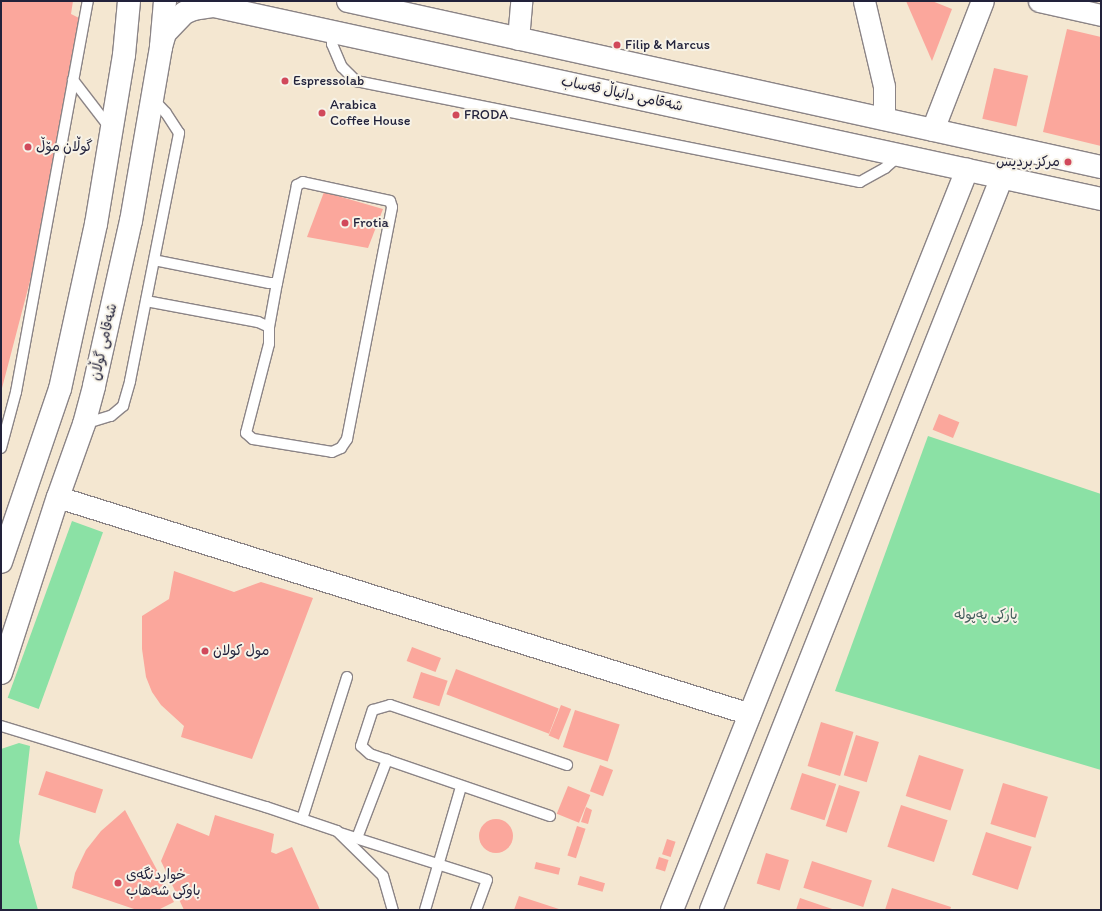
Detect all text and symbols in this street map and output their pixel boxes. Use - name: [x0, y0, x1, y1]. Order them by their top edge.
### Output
- place label: Filip & Marcus: [625, 37, 710, 53]
- marker: Filip & Marcus: [612, 40, 622, 50]
- place label: Espressolab: [293, 73, 364, 89]
- street label: شەقامی دانیاڵ قەساب: [560, 73, 684, 115]
- marker: Espressolab: [280, 76, 290, 86]
- place label: Arabica Coffee House: [330, 97, 410, 130]
- place label: FRODA: [464, 107, 508, 123]
- marker: Arabica Coffee House: [317, 108, 327, 118]
- marker: FRODA: [451, 110, 461, 120]
- place label: گوڵان مۆڵ: [36, 139, 93, 155]
- marker: گوڵان مۆڵ: [23, 142, 33, 152]
- place label: مرکز بردیس: [996, 154, 1060, 170]
- marker: مرکز بردیس: [1063, 157, 1073, 167]
- place label: Frotia: [353, 215, 389, 231]
- marker: Frotia: [340, 218, 350, 228]
- street label: شەقامی گوڵان: [87, 302, 121, 382]
- park label: پارکی پەپولە: [954, 607, 1018, 623]
- place label: مول كولان: [213, 643, 270, 659]
- marker: مول كولان: [200, 646, 210, 656]
- place label: خواردنگەی باوکی شەھاب: [126, 867, 201, 900]
- marker: خواردنگەی باوکی شەھاب: [113, 878, 123, 888]

